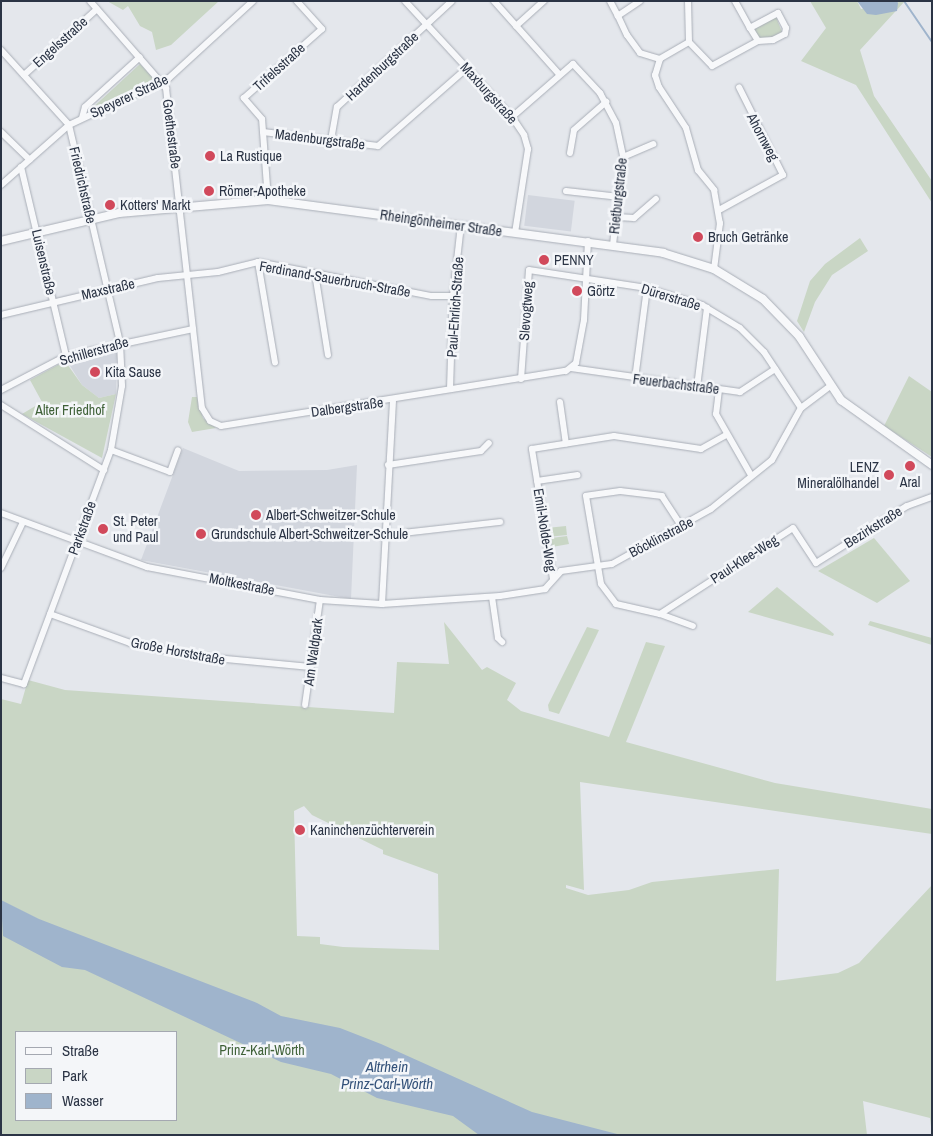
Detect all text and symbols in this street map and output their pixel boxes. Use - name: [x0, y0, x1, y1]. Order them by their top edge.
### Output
- street label: Engelsstraße: [29, 13, 91, 71]
- street label: Hardenburgstraße: [342, 28, 422, 104]
- street label: Trifelsstraße: [250, 39, 308, 95]
- street label: Maxburgstraße: [457, 59, 521, 127]
- street label: Speyerer Straße: [87, 71, 171, 121]
- street label: Goethestraße: [159, 98, 185, 170]
- street label: Ahornweg: [743, 110, 783, 164]
- street label: Madenburgstraße: [274, 125, 366, 153]
- street label: Friedrichstraße: [66, 145, 100, 225]
- place label: La Rustique: [220, 148, 282, 164]
- marker: La Rustique: [204, 150, 216, 162]
- street label: Rietburgstraße: [606, 157, 630, 235]
- place label: Römer-Apotheke: [219, 183, 306, 199]
- marker: Römer-Apotheke: [203, 185, 215, 197]
- place label: Kotters' Markt: [120, 197, 190, 213]
- marker: Kotters' Markt: [104, 199, 116, 211]
- street label: Rheingönheimer Straße: [379, 206, 503, 240]
- street label: Luisenstraße: [28, 227, 60, 297]
- place label: Bruch Getränke: [708, 229, 788, 245]
- marker: Bruch Getränke: [692, 231, 704, 243]
- place label: PENNY: [554, 252, 594, 268]
- marker: PENNY: [538, 254, 550, 266]
- street label: Paul-Ehrlich-Straße: [443, 256, 467, 358]
- street label: Ferdinand-Sauerbruch-Straße: [258, 257, 412, 301]
- street label: Maxstraße: [80, 275, 136, 303]
- street label: Dürerstraße: [639, 280, 703, 314]
- street label: Slevogtweg: [516, 281, 536, 341]
- place label: Görtz: [587, 283, 615, 299]
- marker: Görtz: [571, 285, 583, 297]
- street label: Schillerstraße: [58, 333, 130, 369]
- place label: Kita Sause: [105, 364, 161, 380]
- marker: Kita Sause: [89, 366, 101, 378]
- street label: Feuerbachstraße: [632, 370, 720, 398]
- street label: Dalbergstraße: [310, 394, 384, 420]
- park label: Alter Friedhof: [35, 402, 105, 418]
- place label: LENZ Mineralölhandel: [797, 459, 879, 492]
- marker: Aral: [904, 460, 916, 472]
- marker: LENZ Mineralölhandel: [883, 469, 895, 481]
- place label: Aral: [900, 474, 920, 490]
- street label: Emil-Nolde-Weg: [530, 487, 560, 573]
- street label: Parkstraße: [65, 499, 99, 557]
- street label: Bezirkstraße: [841, 503, 905, 551]
- place label: Albert-Schweitzer-Schule: [266, 507, 396, 523]
- marker: Albert-Schweitzer-Schule: [250, 509, 262, 521]
- place label: St. Peter und Paul: [113, 513, 158, 546]
- street label: Böcklinstraße: [626, 513, 696, 561]
- marker: St. Peter und Paul: [97, 523, 109, 535]
- place label: Grundschule Albert-Schweitzer-Schule: [211, 526, 409, 542]
- marker: Grundschule Albert-Schweitzer-Schule: [195, 528, 207, 540]
- street label: Paul-Klee-Weg: [707, 531, 781, 587]
- street label: Moltkestraße: [208, 569, 276, 599]
- street label: Am Waldpark: [300, 617, 326, 687]
- street label: Große Horststraße: [129, 634, 227, 668]
- place label: Kaninchenzüchterverein: [310, 822, 434, 838]
- marker: Kaninchenzüchterverein: [294, 824, 306, 836]
- legend: [15, 1031, 178, 1121]
- text: Straße: [62, 1040, 99, 1061]
- park label: Prinz-Karl-Wörth: [219, 1042, 305, 1058]
- water label: Altrhein Prinz-Carl-Wörth: [341, 1057, 433, 1092]
- text: Park: [62, 1065, 87, 1086]
- text: Wasser: [62, 1090, 103, 1111]

